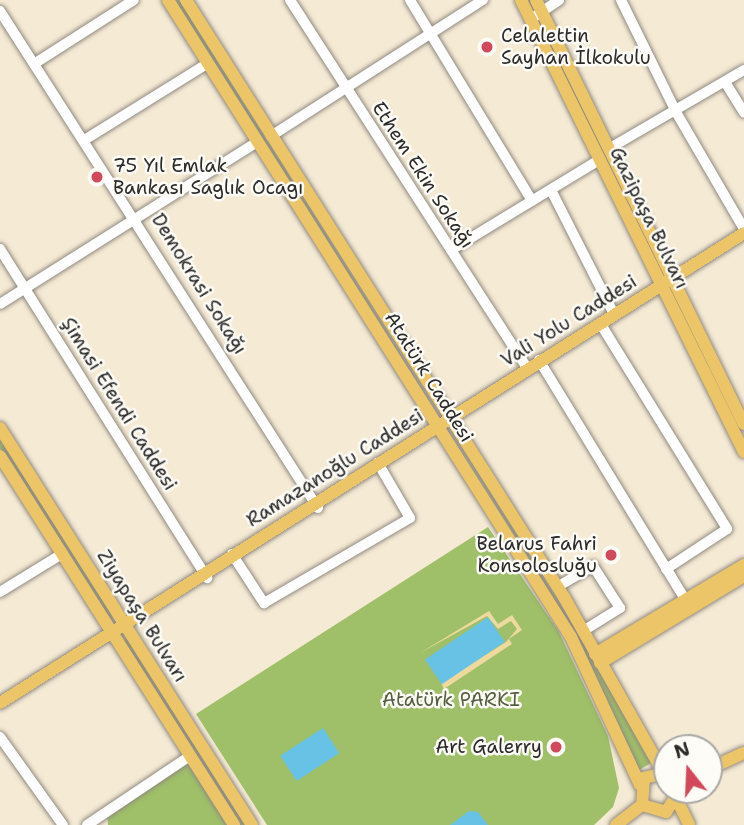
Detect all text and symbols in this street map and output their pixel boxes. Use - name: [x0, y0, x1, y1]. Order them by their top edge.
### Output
- place label: Celalettin Sayhan İlkokulu: [501, 25, 651, 69]
- marker: Celalettin Sayhan İlkokulu: [479, 39, 495, 55]
- street label: Ethem Ekin Sokağı: [367, 97, 479, 253]
- street label: Gazipaşa Bulvarı: [605, 143, 693, 293]
- place label: 75 Yıl Emlak Bankası Saglık Ocagı: [113, 155, 303, 199]
- marker: 75 Yıl Emlak Bankası Saglık Ocagı: [87, 167, 107, 187]
- street label: Demokrasi Sokağı: [146, 209, 252, 359]
- street label: Vali Yolu Caddesi: [497, 270, 641, 372]
- street label: Atatürk Caddesi: [380, 308, 478, 446]
- street label: Şimasi Efendi Caddesi: [56, 313, 182, 495]
- street label: Ramazanoğlu Caddesi: [242, 404, 428, 532]
- place label: Belarus Fahri Konsolosluğu: [476, 533, 597, 577]
- street label: Ziyapaşa Bulvarı: [92, 546, 192, 686]
- marker: Belarus Fahri Konsolosluğu: [603, 547, 619, 563]
- park label: Atatürk PARKI: [382, 689, 520, 711]
- north arrow: [653, 734, 723, 804]
- place label: Art Galerry: [435, 736, 542, 758]
- text: N: [671, 736, 693, 765]
- marker: Art Galerry: [548, 739, 564, 755]

